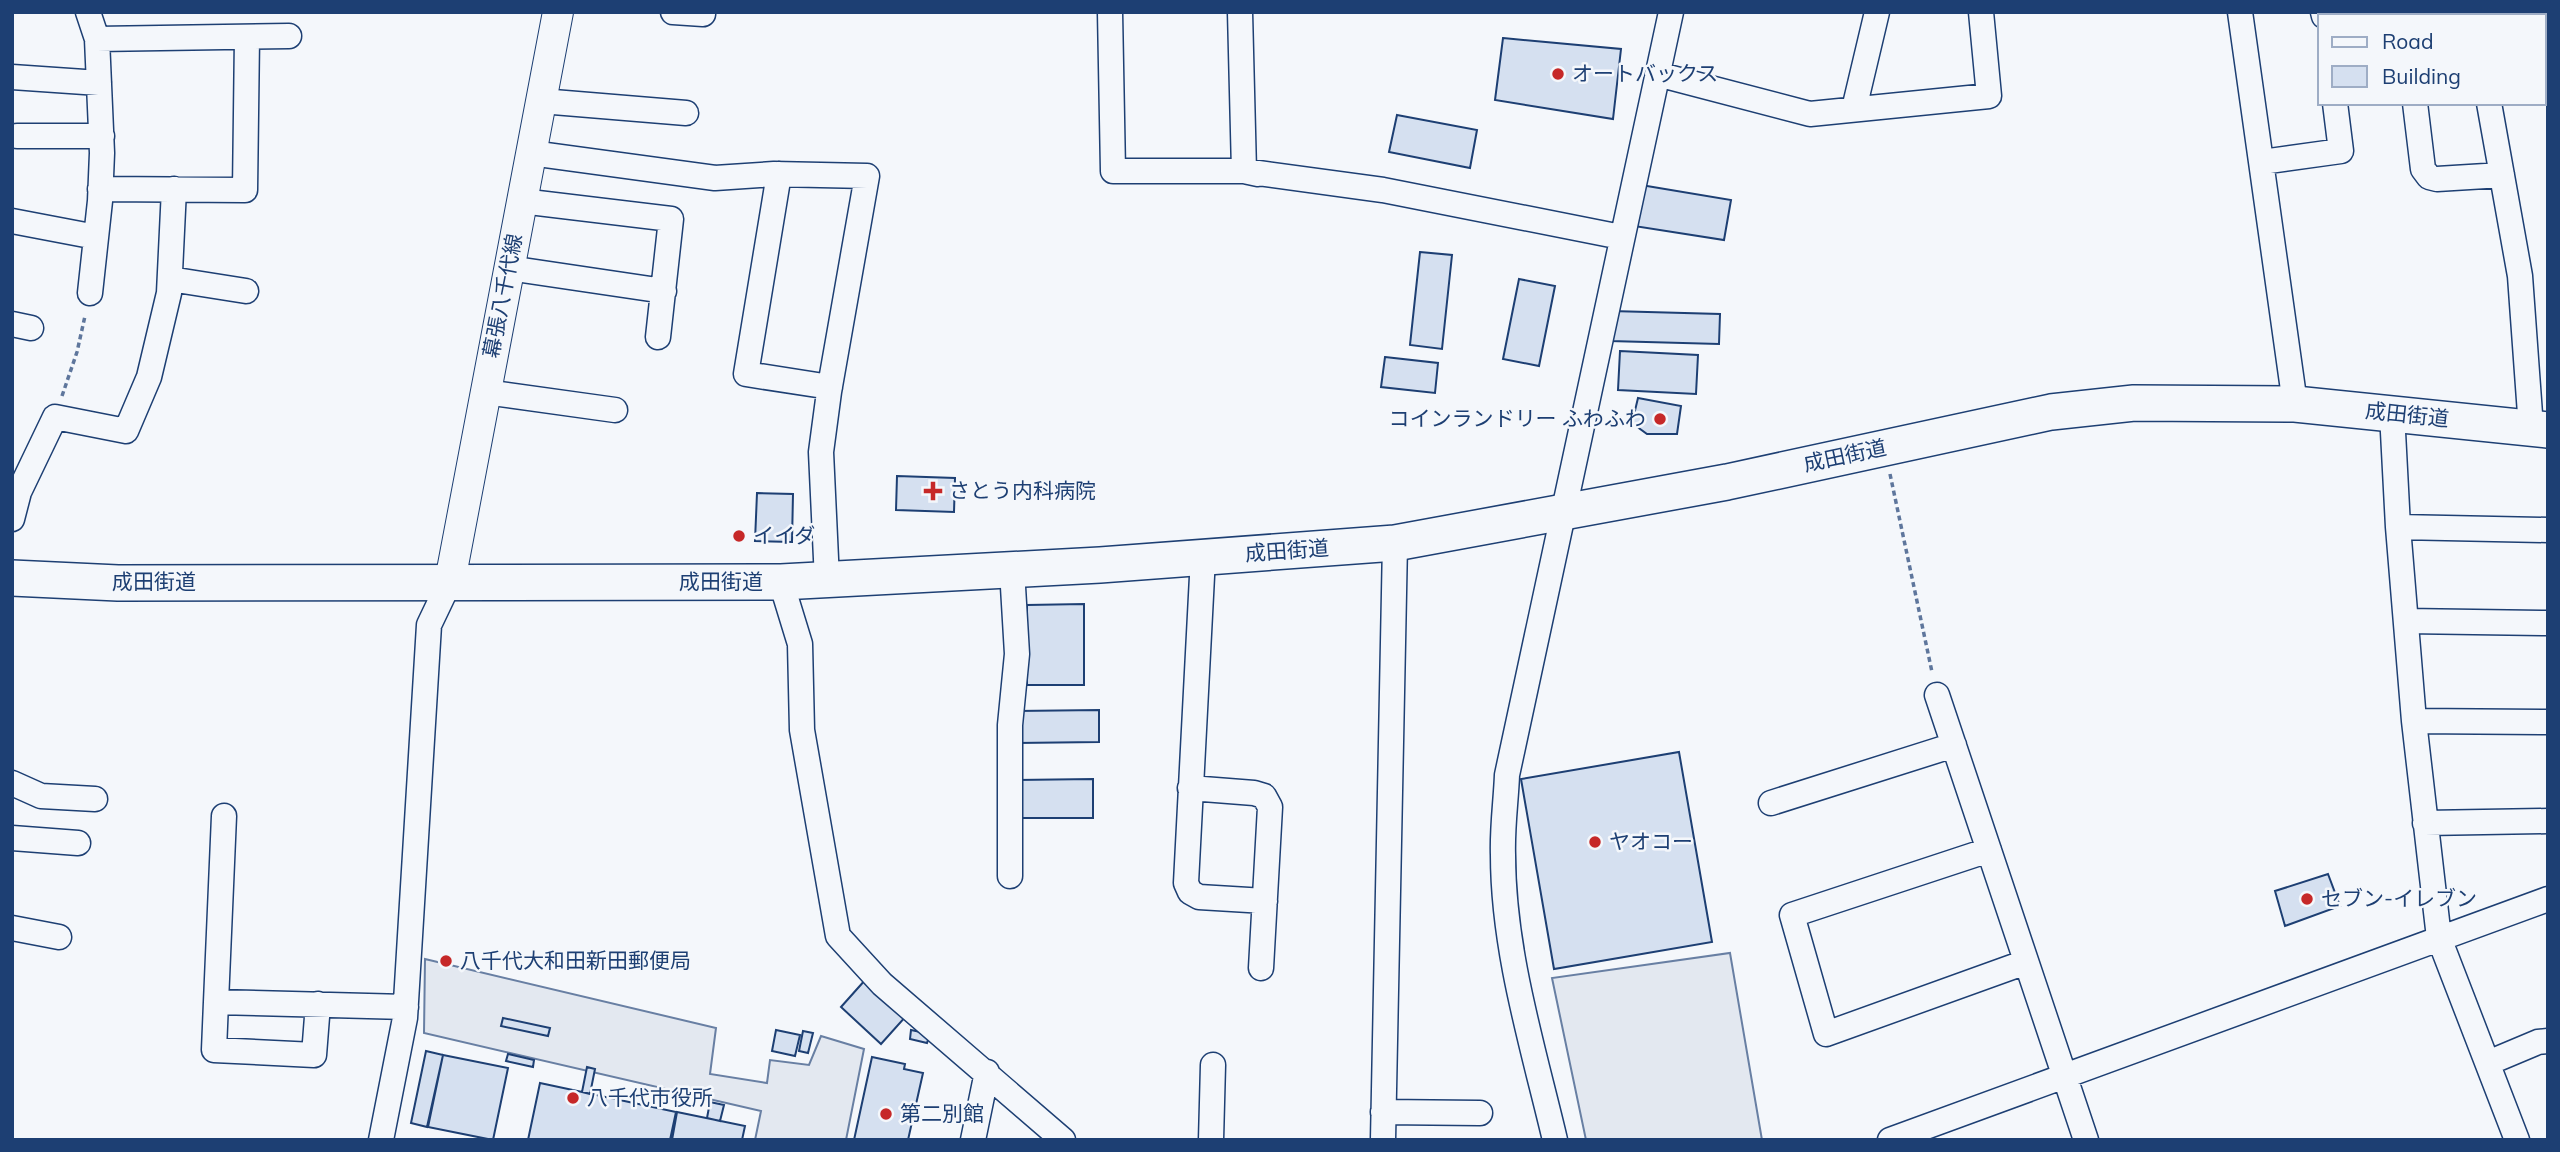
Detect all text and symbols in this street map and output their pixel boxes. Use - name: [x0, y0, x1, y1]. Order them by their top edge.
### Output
- legend: [2318, 14, 2546, 105]
- text: Road: [2382, 28, 2433, 54]
- place label: オートバックス: [1572, 60, 1718, 86]
- text: Building: [2382, 63, 2461, 89]
- marker: オートバックス: [1550, 66, 1566, 82]
- street label: 幕張八千代線: [477, 231, 527, 360]
- street label: 成田街道: [2364, 397, 2450, 431]
- place label: コインランドリー ふわふわ: [1389, 405, 1646, 431]
- marker: コインランドリー ふわふわ: [1652, 411, 1668, 427]
- street label: 成田街道: [1801, 434, 1889, 476]
- place label: さとう内科病院: [949, 477, 1096, 503]
- marker: さとう内科病院: [923, 481, 943, 501]
- place label: イイダ: [753, 522, 815, 548]
- marker: イイダ: [731, 528, 747, 544]
- street label: 成田街道: [1244, 534, 1330, 566]
- street label: 成田街道: [112, 568, 196, 594]
- street label: 成田街道: [679, 568, 763, 594]
- place label: ヤオコー: [1609, 828, 1693, 854]
- marker: ヤオコー: [1587, 834, 1603, 850]
- place label: セブン-イレブン: [2321, 885, 2477, 911]
- marker: セブン-イレブン: [2299, 891, 2315, 907]
- place label: 八千代大和田新田郵便局: [460, 947, 691, 973]
- marker: 八千代大和田新田郵便局: [438, 953, 454, 969]
- place label: 八千代市役所: [587, 1084, 713, 1110]
- marker: 八千代市役所: [565, 1090, 581, 1106]
- place label: 第二別館: [900, 1100, 984, 1126]
- marker: 第二別館: [878, 1106, 894, 1122]

